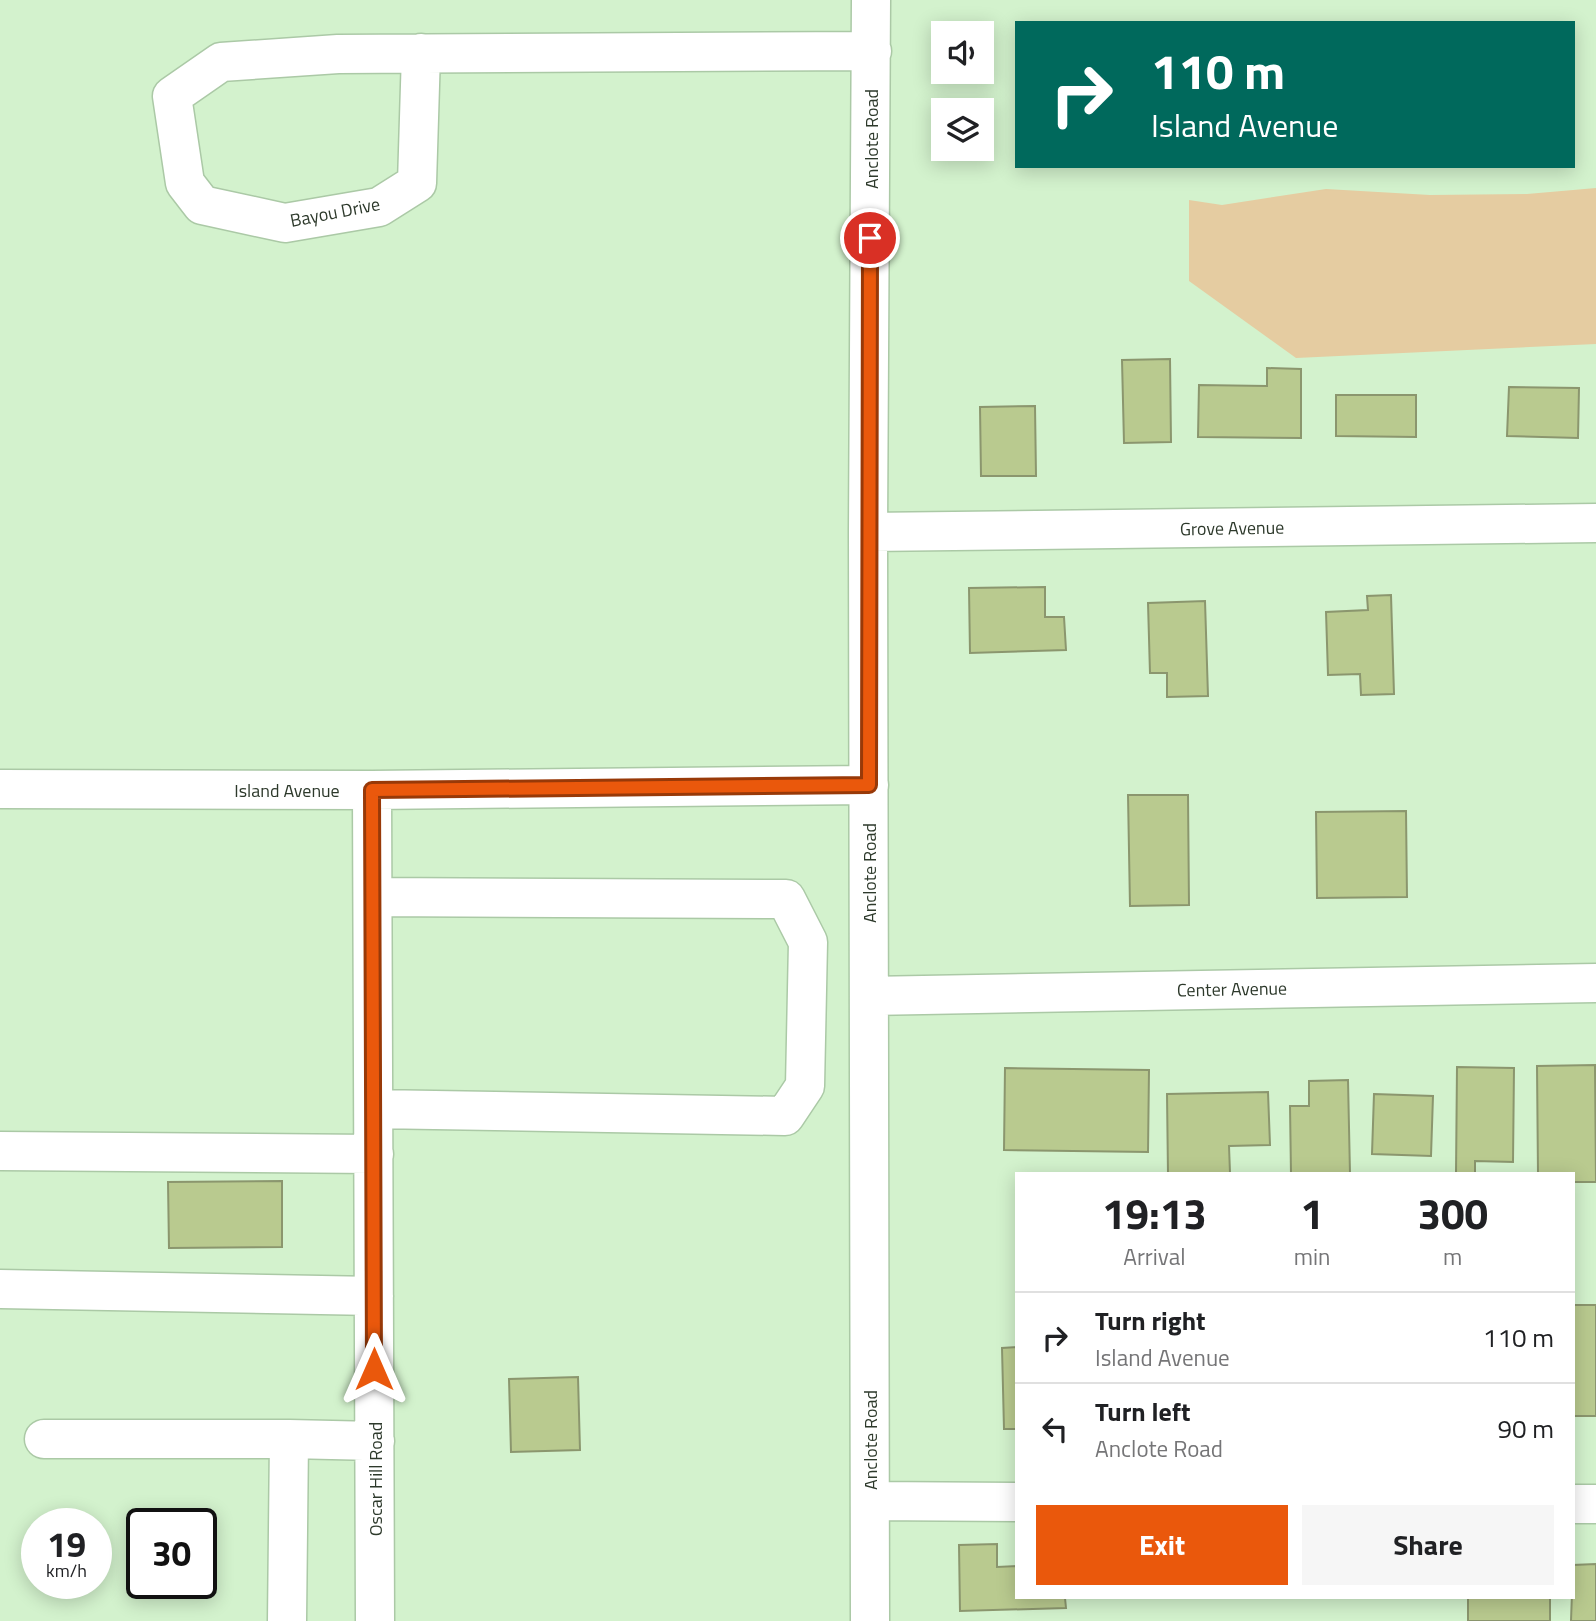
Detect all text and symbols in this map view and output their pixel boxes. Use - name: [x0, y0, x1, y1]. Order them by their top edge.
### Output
- map controls: [931, 21, 994, 161]
- button: sound: [931, 21, 994, 84]
- text: 110 m: [1151, 33, 1285, 108]
- icon: right: [1036, 49, 1127, 140]
- street label: Anclote Road: [858, 89, 885, 189]
- button: layers: [931, 98, 994, 161]
- text: Island Avenue: [1151, 101, 1338, 149]
- street label: Bayou Drive: [288, 190, 382, 234]
- pin: [840, 208, 900, 268]
- icon: arrive: [851, 219, 889, 257]
- street label: Grove Avenue: [1180, 514, 1284, 542]
- street label: Island Avenue: [234, 777, 340, 804]
- street label: Anclote Road: [856, 823, 883, 923]
- street label: Center Avenue: [1177, 975, 1287, 1003]
- text: 19:13: [1102, 1181, 1207, 1245]
- text: 1: [1300, 1181, 1324, 1245]
- text: 300: [1417, 1181, 1488, 1245]
- text: Arrival: [1123, 1239, 1186, 1274]
- text: min: [1294, 1239, 1330, 1274]
- text: m: [1443, 1239, 1462, 1274]
- text: Turn right: [1095, 1301, 1206, 1340]
- text: 110 m: [1483, 1318, 1554, 1357]
- icon: right: [1036, 1319, 1074, 1357]
- position arrow: [337, 1332, 411, 1406]
- text: Island Avenue: [1095, 1340, 1230, 1375]
- street label: Anclote Road: [857, 1390, 884, 1490]
- text: Turn left: [1095, 1392, 1190, 1431]
- text: 90 m: [1497, 1409, 1554, 1448]
- icon: left: [1036, 1410, 1074, 1448]
- street label: Oscar Hill Road: [362, 1422, 389, 1536]
- text: Anclote Road: [1095, 1431, 1223, 1466]
- button: Exit: [1036, 1505, 1288, 1585]
- button: Share: [1302, 1505, 1554, 1585]
- speed limit sign: 30: [126, 1508, 217, 1599]
- text: 19: [47, 1517, 86, 1571]
- text: km/h: [46, 1557, 87, 1584]

